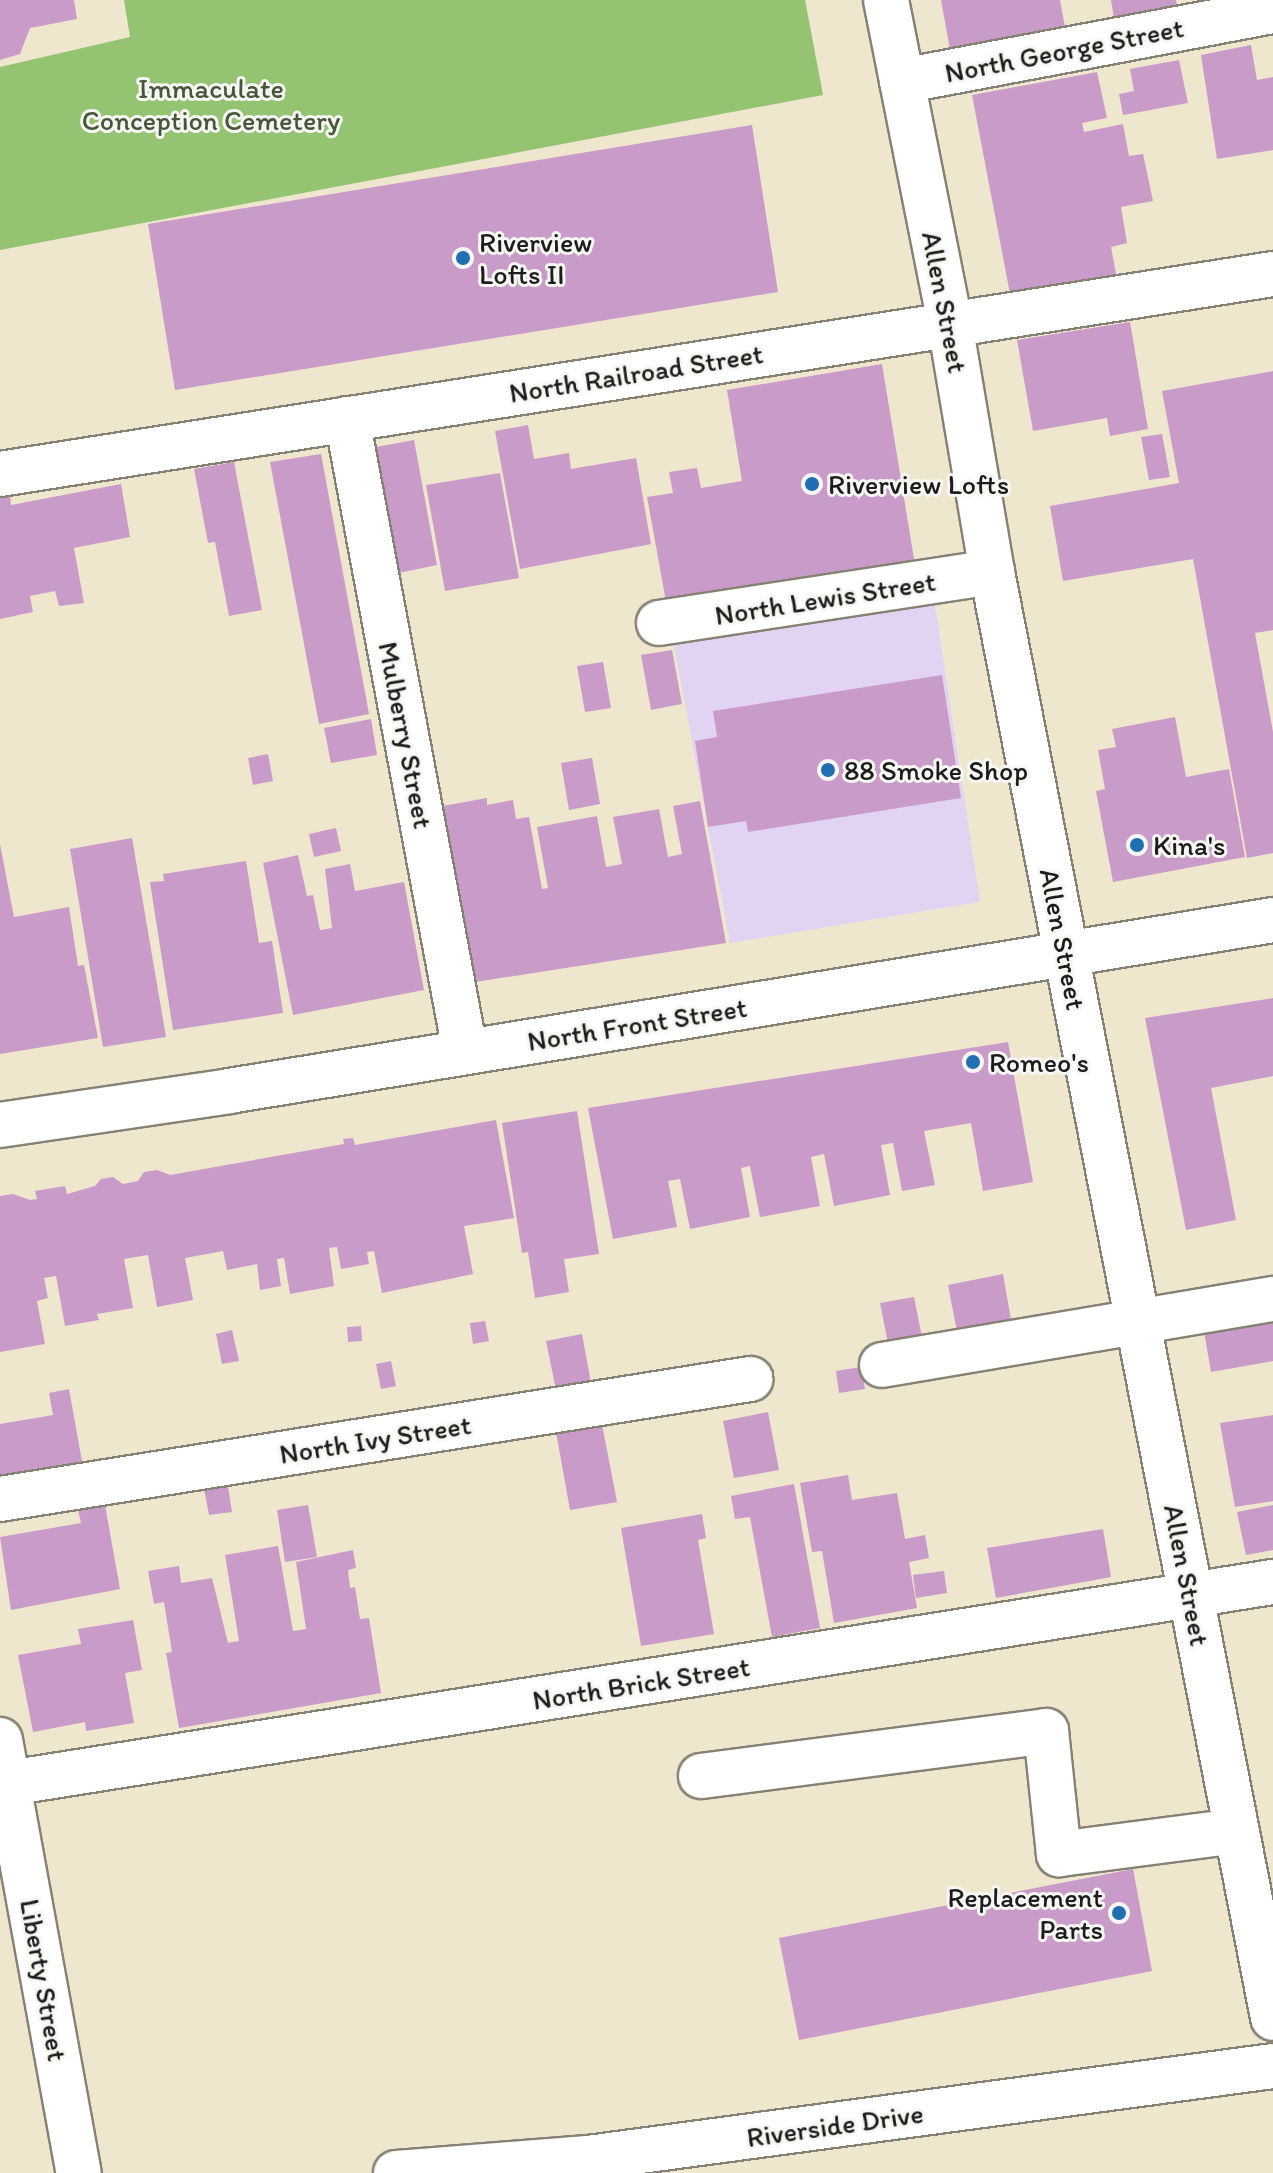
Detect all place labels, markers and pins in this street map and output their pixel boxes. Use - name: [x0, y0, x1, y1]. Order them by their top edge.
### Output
- place label: Riverview Lofts II: [479, 225, 592, 291]
- marker: Riverview Lofts II: [454, 249, 472, 267]
- place label: Riverview Lofts: [828, 467, 1009, 501]
- marker: Riverview Lofts: [803, 475, 821, 493]
- place label: 88 Smoke Shop: [844, 753, 1027, 787]
- marker: 88 Smoke Shop: [819, 761, 837, 779]
- place label: Kina's: [1153, 828, 1225, 862]
- marker: Kina's: [1128, 836, 1146, 854]
- place label: Romeo's: [989, 1045, 1089, 1079]
- marker: Romeo's: [964, 1053, 982, 1071]
- place label: Replacement Parts: [947, 1880, 1103, 1946]
- marker: Replacement Parts: [1110, 1904, 1128, 1922]

